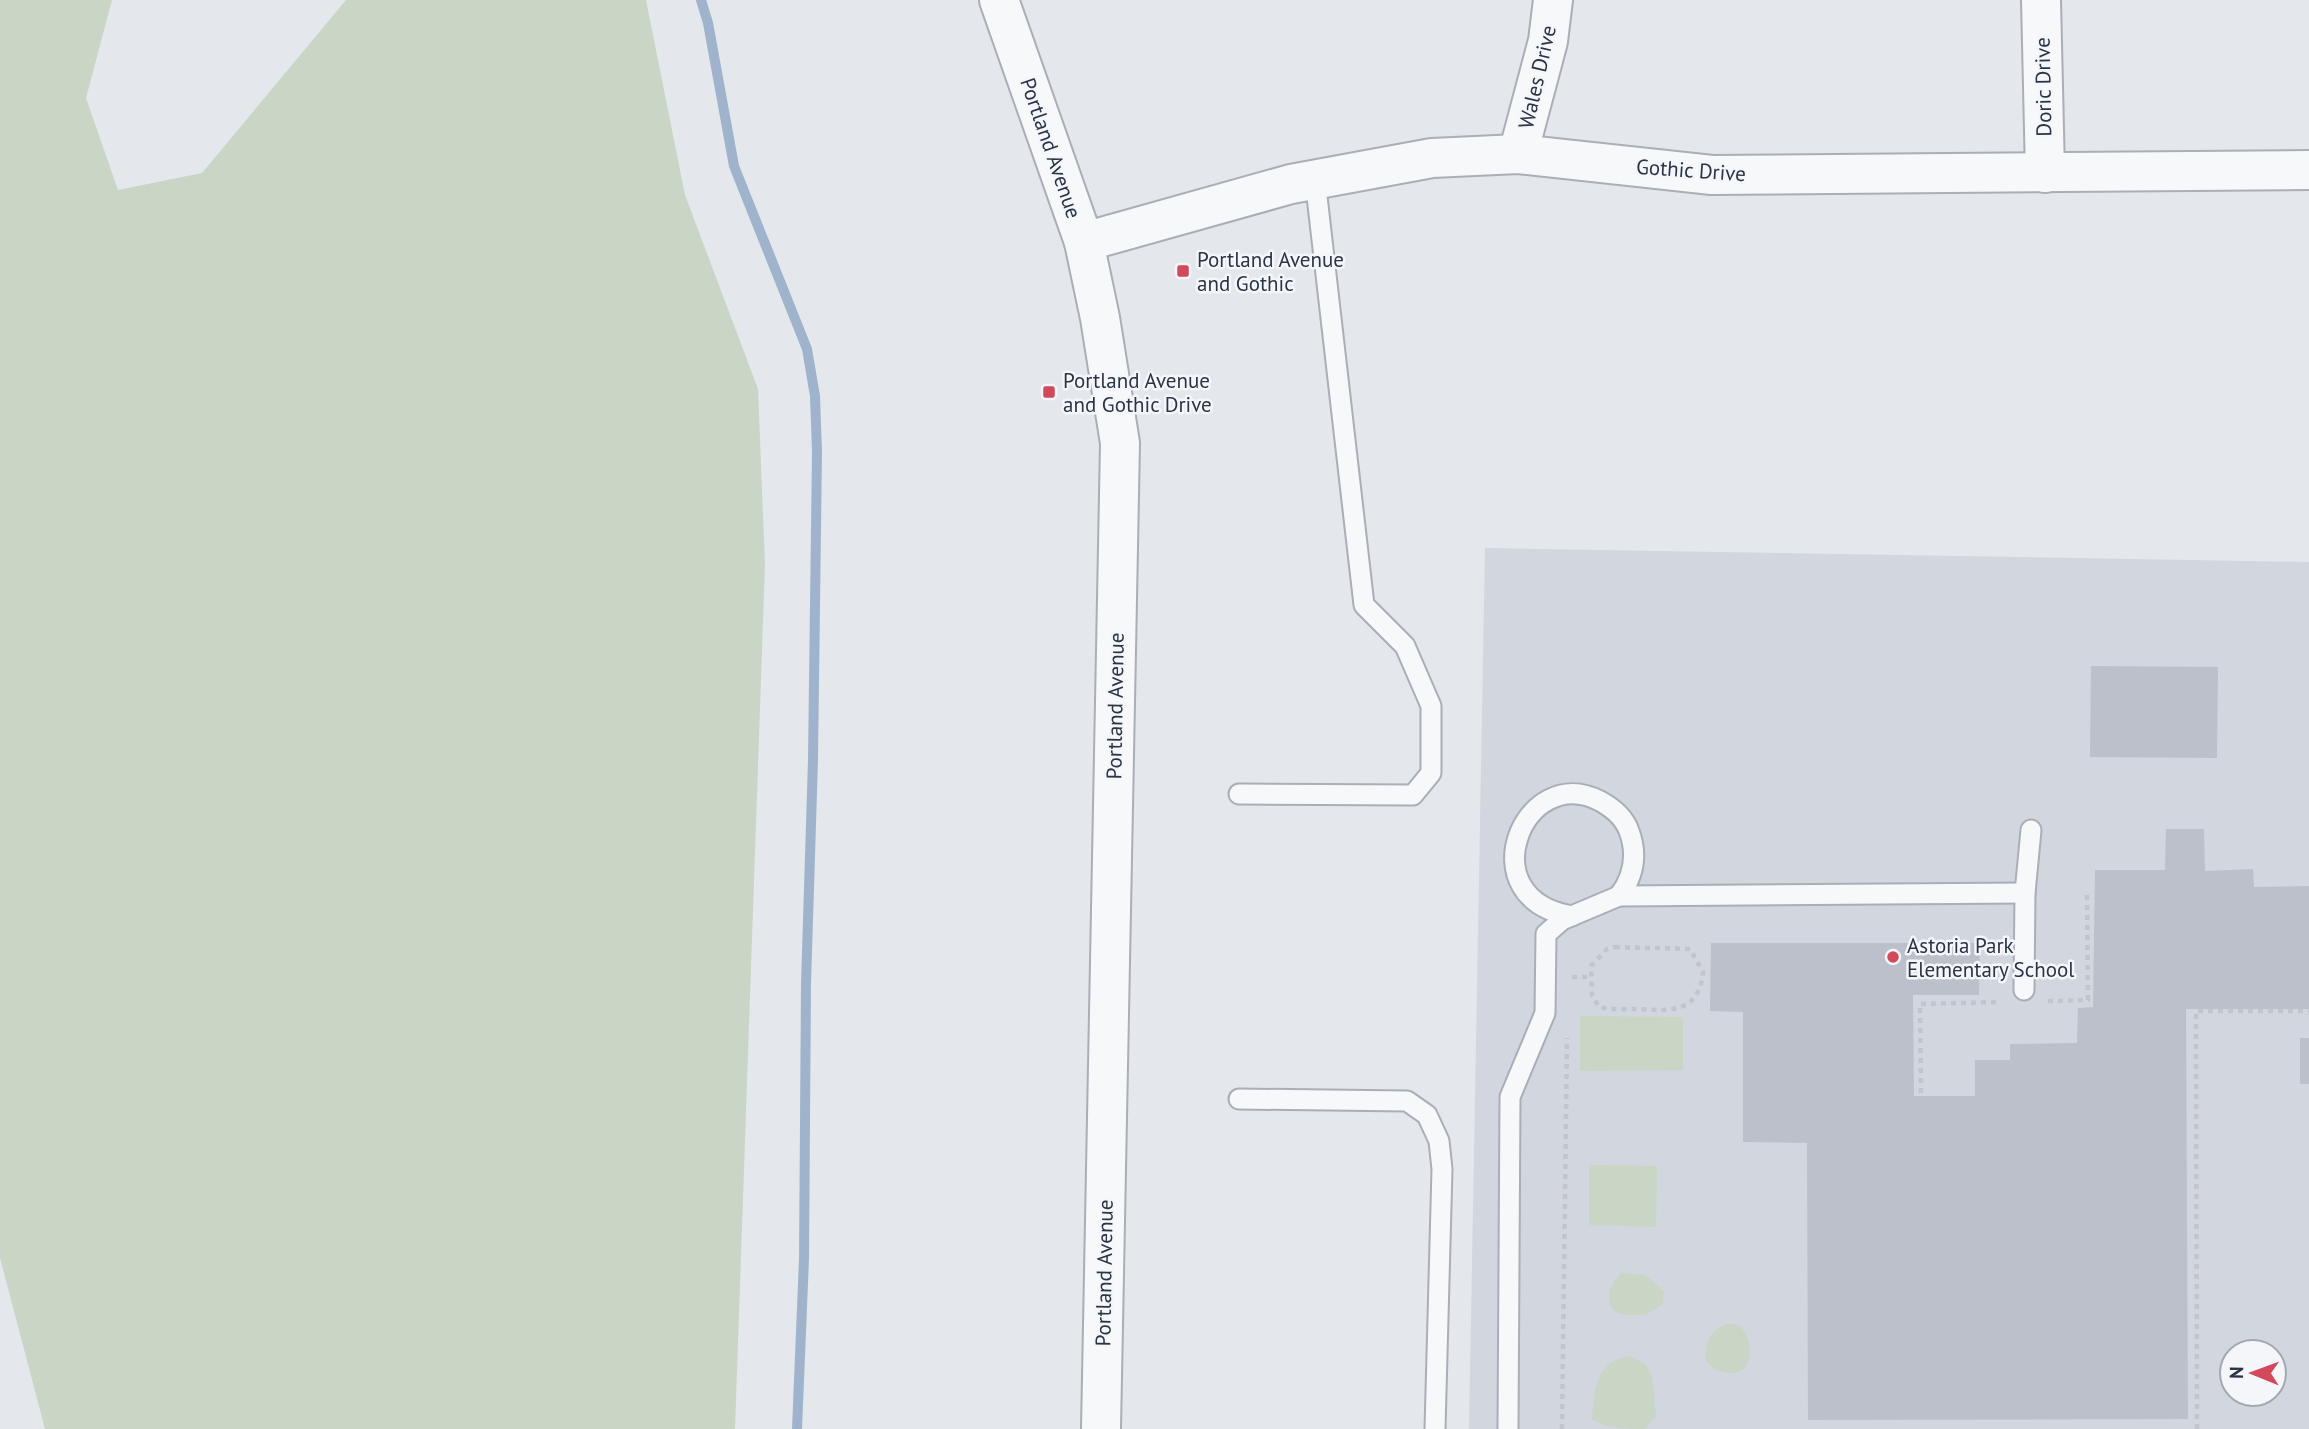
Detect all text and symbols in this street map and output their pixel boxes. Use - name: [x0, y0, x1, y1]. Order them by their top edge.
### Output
- street label: Wales Drive: [1512, 23, 1562, 131]
- street label: Doric Drive: [2029, 37, 2057, 137]
- street label: Portland Avenue: [1014, 74, 1088, 222]
- street label: Gothic Drive: [1635, 153, 1747, 187]
- place label: Portland Avenue and Gothic: [1197, 246, 1344, 297]
- marker: Portland Avenue and Gothic: [1175, 263, 1191, 279]
- place label: Portland Avenue and Gothic Drive: [1063, 367, 1212, 418]
- marker: Portland Avenue and Gothic Drive: [1041, 384, 1057, 400]
- street label: Portland Avenue: [1100, 632, 1130, 780]
- place label: Astoria Park Elementary School: [1907, 932, 2074, 983]
- marker: Astoria Park Elementary School: [1885, 949, 1901, 965]
- street label: Portland Avenue: [1089, 1199, 1119, 1347]
- north arrow: [2218, 1338, 2288, 1408]
- text: N: [2224, 1366, 2248, 1379]

